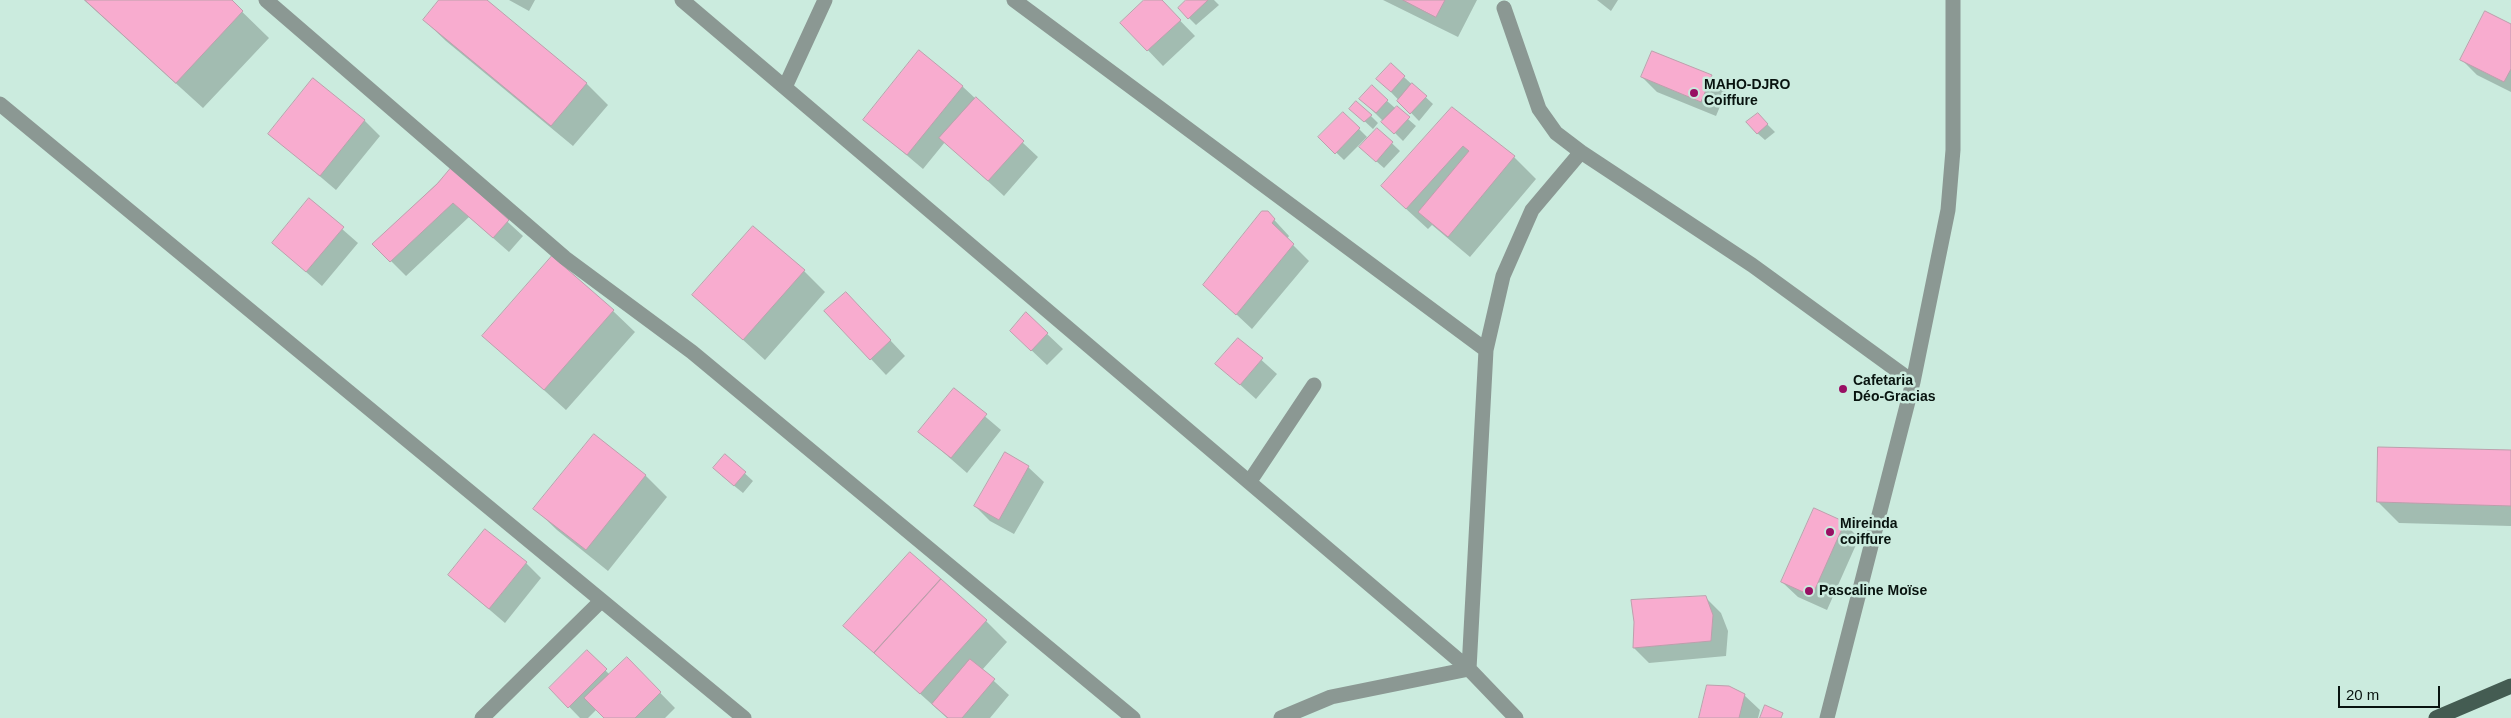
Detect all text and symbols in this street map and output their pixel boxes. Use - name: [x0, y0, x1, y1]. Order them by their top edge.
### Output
- place label: MAHO-DJRO Coiffure: [1704, 77, 1790, 110]
- marker: MAHO-DJRO Coiffure: [1688, 87, 1700, 99]
- place label: Cafetaria Déo-Gracias: [1853, 373, 1935, 406]
- marker: Cafetaria Déo-Gracias: [1837, 383, 1849, 395]
- place label: Mireinda coiffure: [1840, 516, 1898, 548]
- marker: Mireinda coiffure: [1824, 526, 1836, 538]
- place label: Pascaline Moïse: [1819, 583, 1927, 599]
- marker: Pascaline Moïse: [1803, 585, 1815, 597]
- scale bar: [2341, 676, 2444, 708]
- text: 20 m: [2346, 686, 2379, 703]

